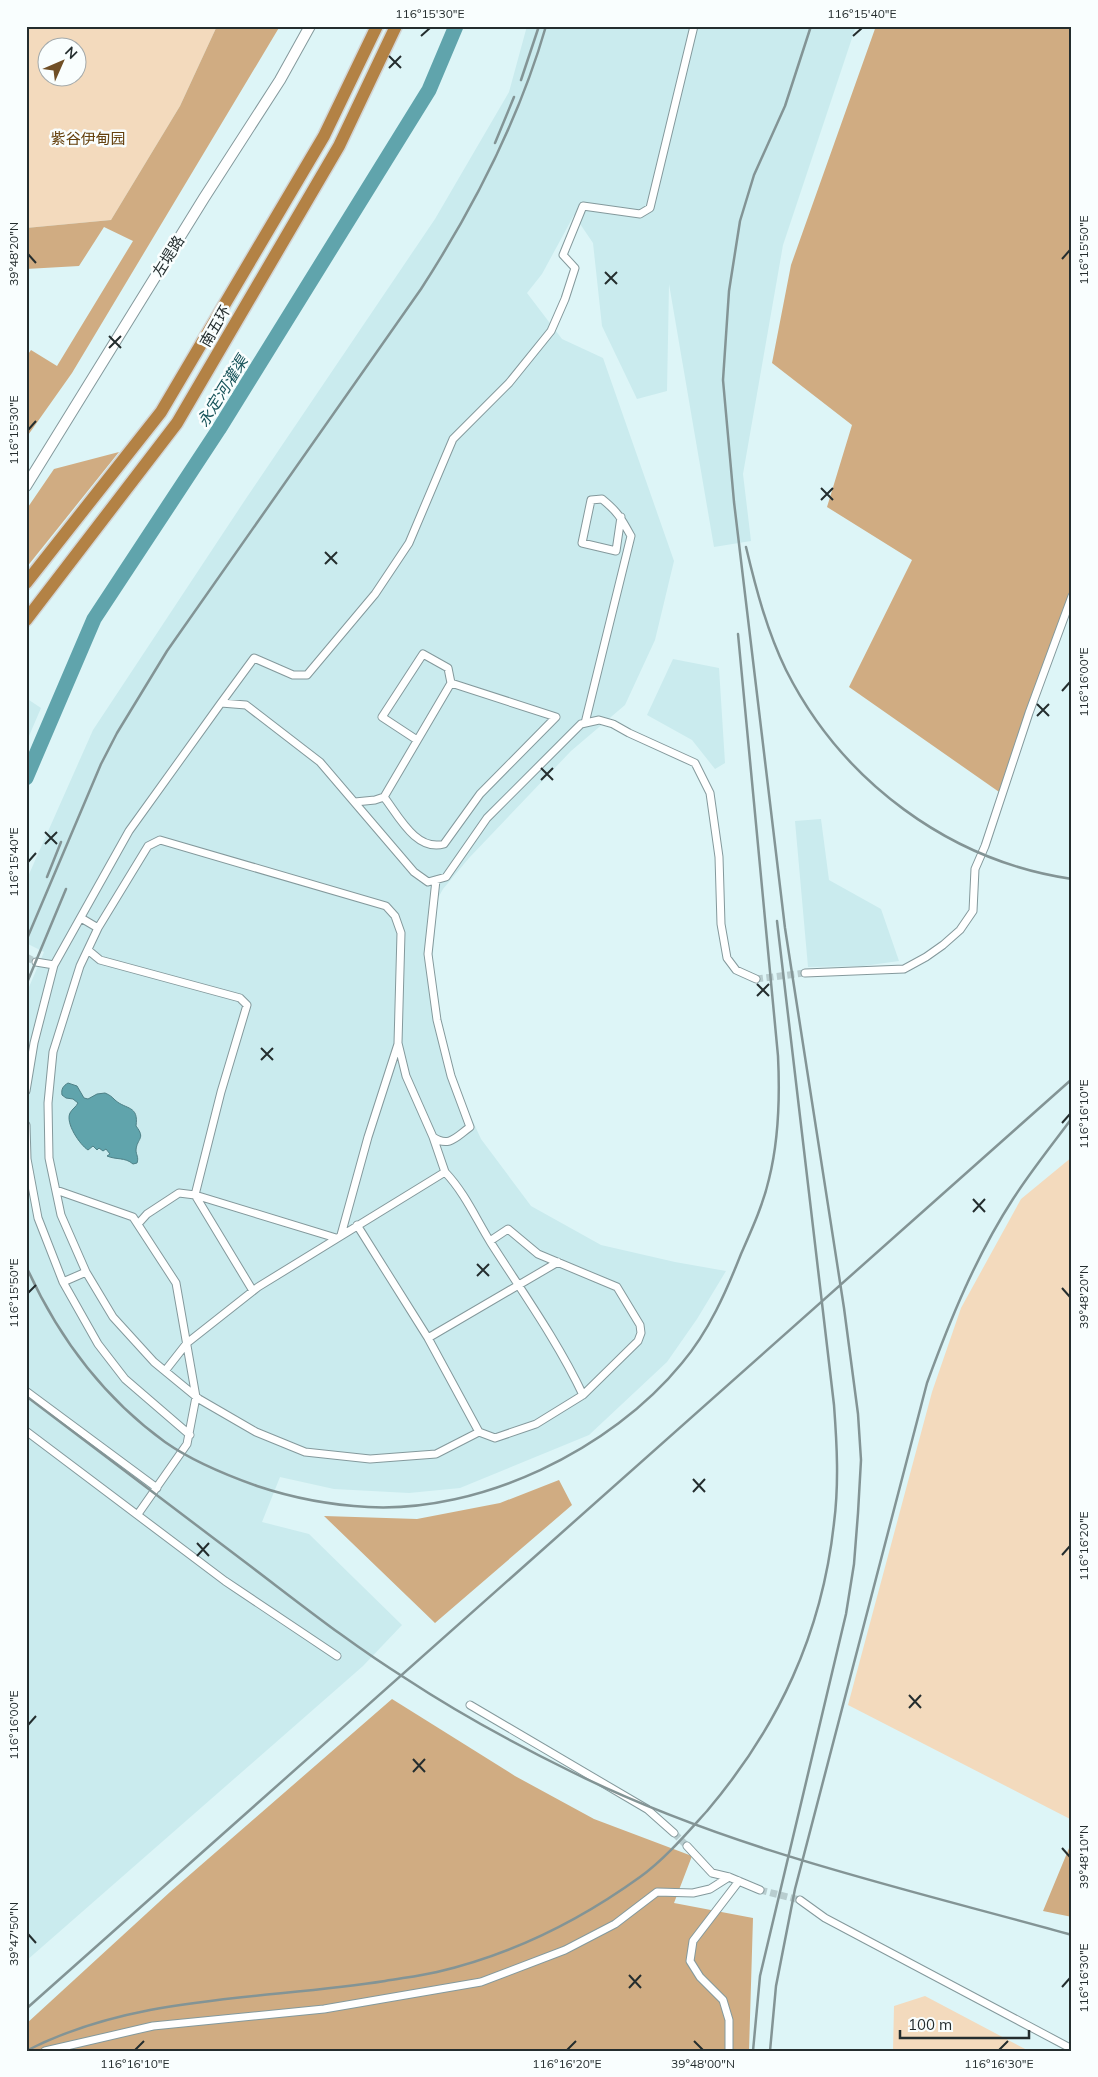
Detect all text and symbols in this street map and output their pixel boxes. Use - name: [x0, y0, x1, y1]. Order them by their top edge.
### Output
- text: 116°15'30"E: [395, 6, 465, 21]
- text: 116°15'40"E: [827, 6, 897, 21]
- north arrow: [38, 38, 88, 88]
- text: N: [61, 43, 81, 63]
- park label: 紫谷伊甸园: [50, 129, 126, 148]
- text: 116°15'50"E: [1076, 215, 1091, 285]
- text: 39°48'20"N: [6, 222, 21, 286]
- street label: 左堤路: [148, 232, 188, 280]
- street label: 南五环: [196, 302, 234, 350]
- water label: 永定河灌渠: [192, 350, 253, 430]
- text: 116°15'30"E: [6, 395, 21, 465]
- text: 116°16'00"E: [1076, 647, 1091, 717]
- text: 116°15'40"E: [6, 827, 21, 897]
- text: 116°16'10"E: [1076, 1079, 1091, 1149]
- text: 116°15'50"E: [6, 1258, 21, 1328]
- text: 39°48'20"N: [1076, 1265, 1091, 1329]
- text: 116°16'20"E: [1076, 1511, 1091, 1581]
- text: 116°16'00"E: [6, 1690, 21, 1760]
- text: 39°48'10"N: [1076, 1825, 1091, 1889]
- text: 39°47'50"N: [6, 1902, 21, 1966]
- text: 116°16'30"E: [1076, 1943, 1091, 2013]
- scale bar: [900, 2007, 1029, 2039]
- text: 100 m: [908, 2015, 952, 2034]
- text: 116°16'10"E: [100, 2056, 170, 2071]
- text: 116°16'20"E: [532, 2056, 602, 2071]
- text: 39°48'00"N: [671, 2056, 735, 2071]
- text: 116°16'30"E: [964, 2056, 1034, 2071]

